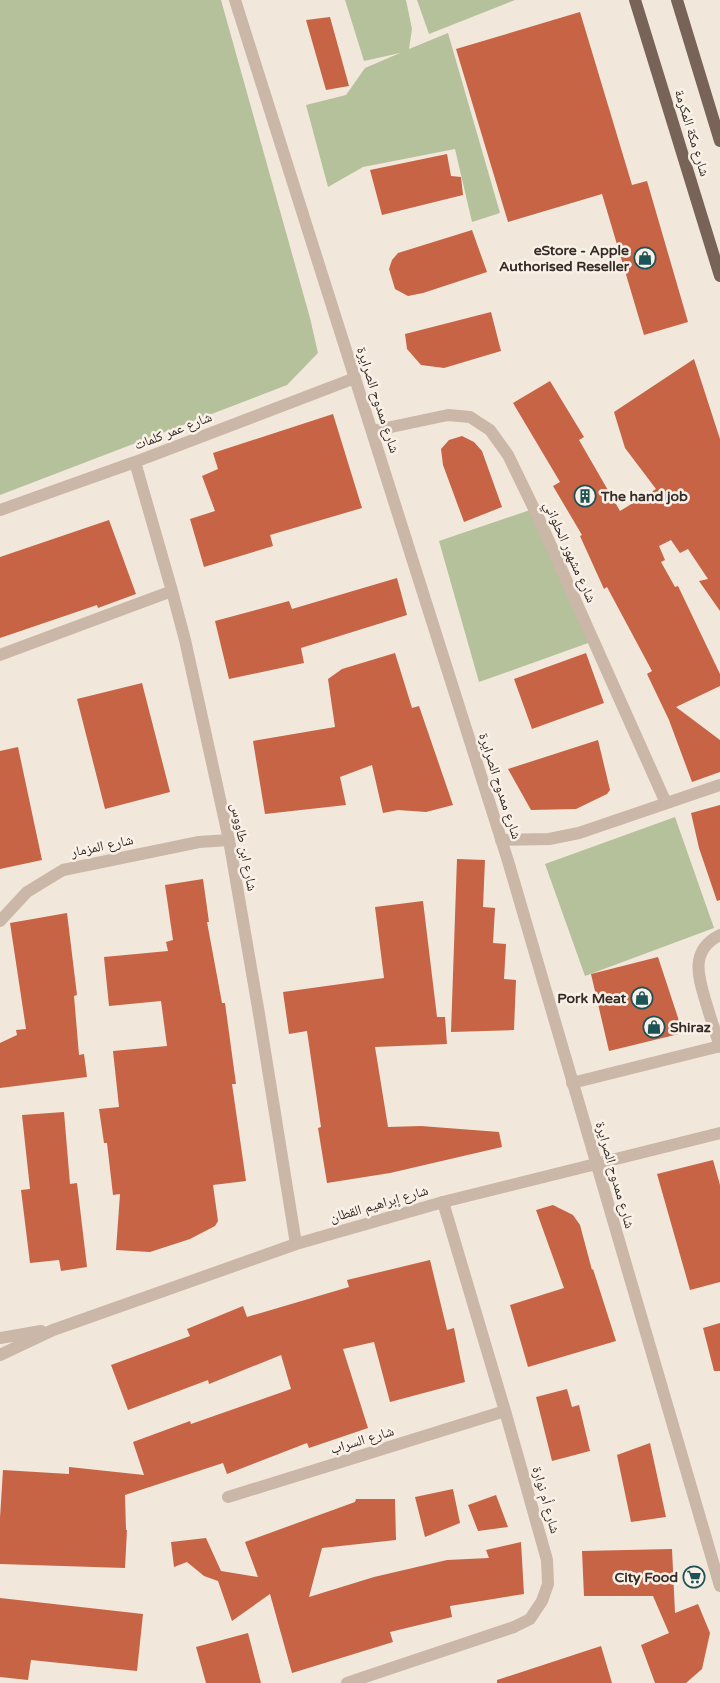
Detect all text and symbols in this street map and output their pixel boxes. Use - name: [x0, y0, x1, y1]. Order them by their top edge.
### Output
- street label: شارع مكة المكرمة: [670, 88, 713, 179]
- place label: eStore - Apple Authorised Reseller: [499, 242, 630, 275]
- shop icon: eStore - Apple Authorised Reseller: [633, 246, 657, 270]
- street label: شارع ممدوح الصرايرة: [352, 345, 403, 455]
- street label: شارع عمر كلمات: [132, 408, 215, 455]
- building icon: The hand job: [573, 484, 597, 508]
- place label: The hand job: [600, 488, 688, 505]
- street label: شارع مشهور الحلواني: [538, 499, 600, 606]
- street label: شارع ممدوح الصرايرة: [474, 731, 525, 841]
- street label: شارع ابن طاووس: [226, 802, 261, 893]
- street label: شارع المزمار: [68, 831, 135, 862]
- shop icon: Pork Meat: [630, 986, 654, 1010]
- place label: Pork Meat: [557, 990, 627, 1007]
- shop icon: Shiraz: [642, 1015, 666, 1039]
- place label: Shiraz: [670, 1019, 711, 1036]
- street label: شارع ممدوح الصرايرة: [591, 1120, 638, 1231]
- street label: شارع إبراهيم القطان: [328, 1182, 431, 1227]
- street label: شارع السراب: [328, 1422, 396, 1459]
- street label: شارع أم نوارة: [527, 1465, 564, 1536]
- supermarket icon: City Food: [682, 1565, 706, 1589]
- place label: City Food: [615, 1569, 678, 1586]

